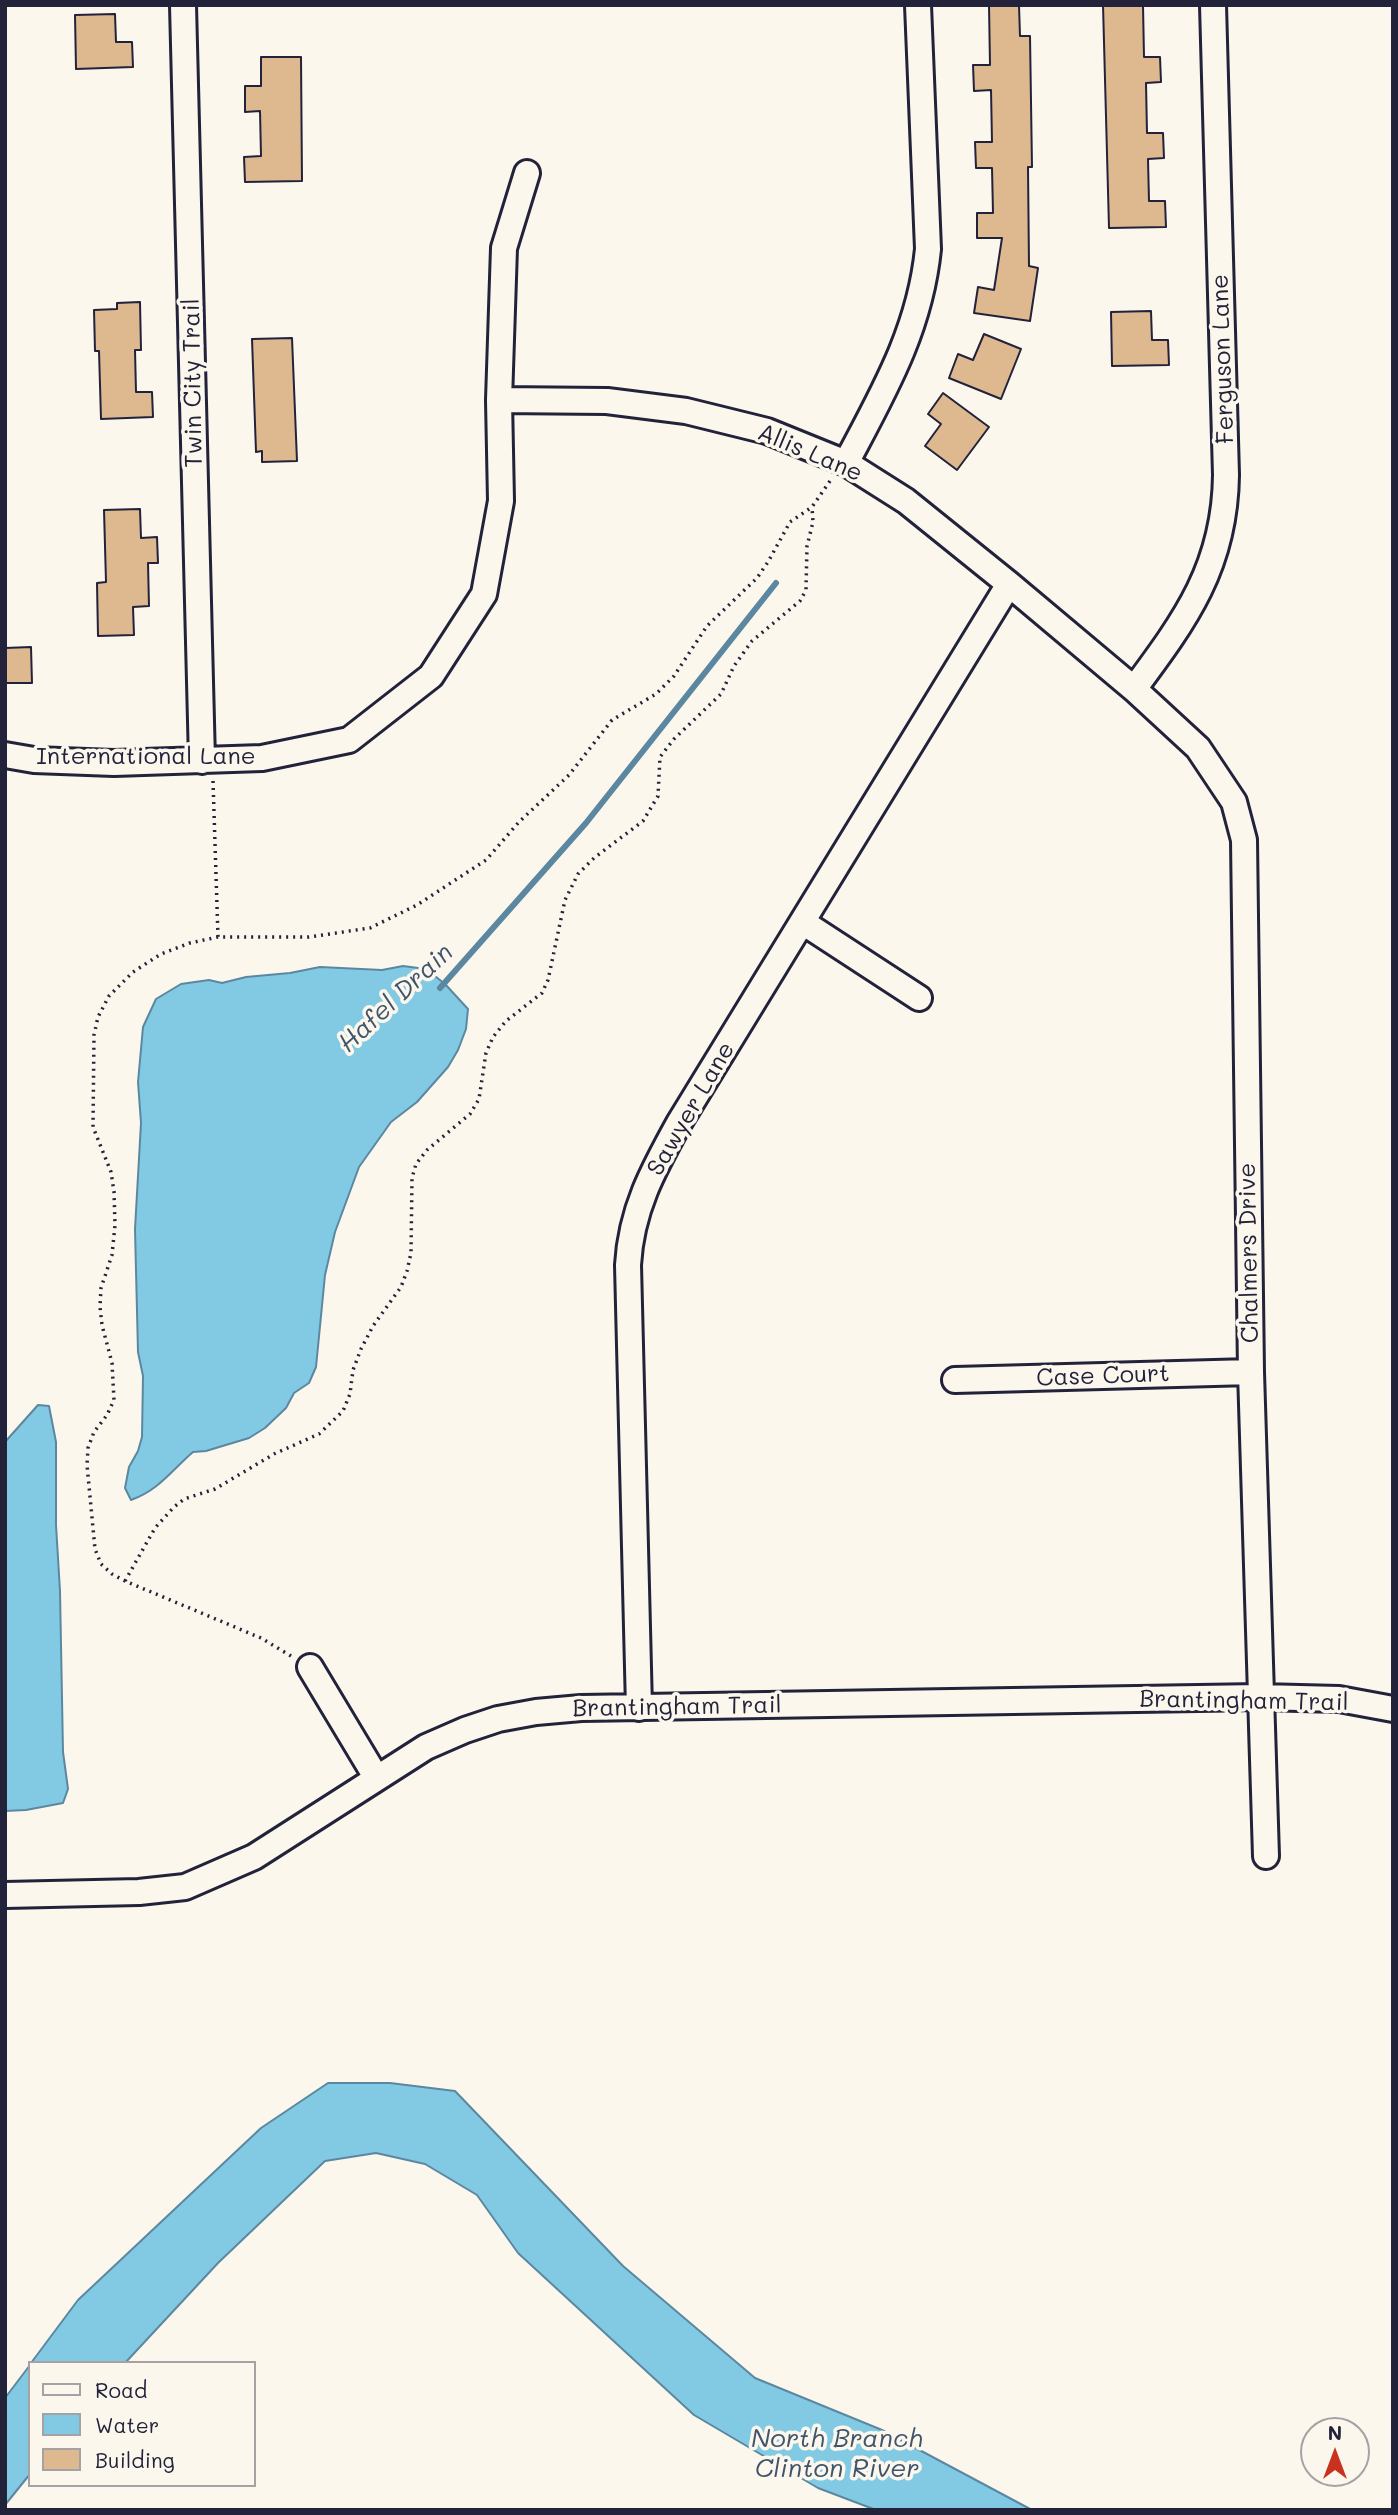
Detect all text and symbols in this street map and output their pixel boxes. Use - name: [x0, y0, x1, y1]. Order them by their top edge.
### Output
- street label: Ferguson Lane: [1206, 274, 1240, 444]
- street label: Twin City Trail: [177, 298, 209, 468]
- street label: Allis Lane: [753, 418, 867, 488]
- street label: International Lane: [36, 743, 256, 771]
- water label: Hafel Drain: [332, 937, 460, 1059]
- street label: Sawyer Lane: [641, 1037, 741, 1181]
- street label: Chalmers Drive: [1233, 1163, 1265, 1343]
- street label: Case Court: [1036, 1359, 1170, 1393]
- street label: Brantingham Trail: [1139, 1685, 1349, 1717]
- street label: Brantingham Trail: [572, 1691, 782, 1723]
- legend: [28, 2361, 256, 2487]
- text: Road: [95, 2376, 147, 2403]
- text: Water: [95, 2411, 159, 2438]
- north arrow: [1300, 2417, 1370, 2487]
- text: N: [1328, 2420, 1342, 2445]
- water label: North Branch Clinton River: [751, 2423, 923, 2484]
- text: Building: [95, 2446, 175, 2473]

